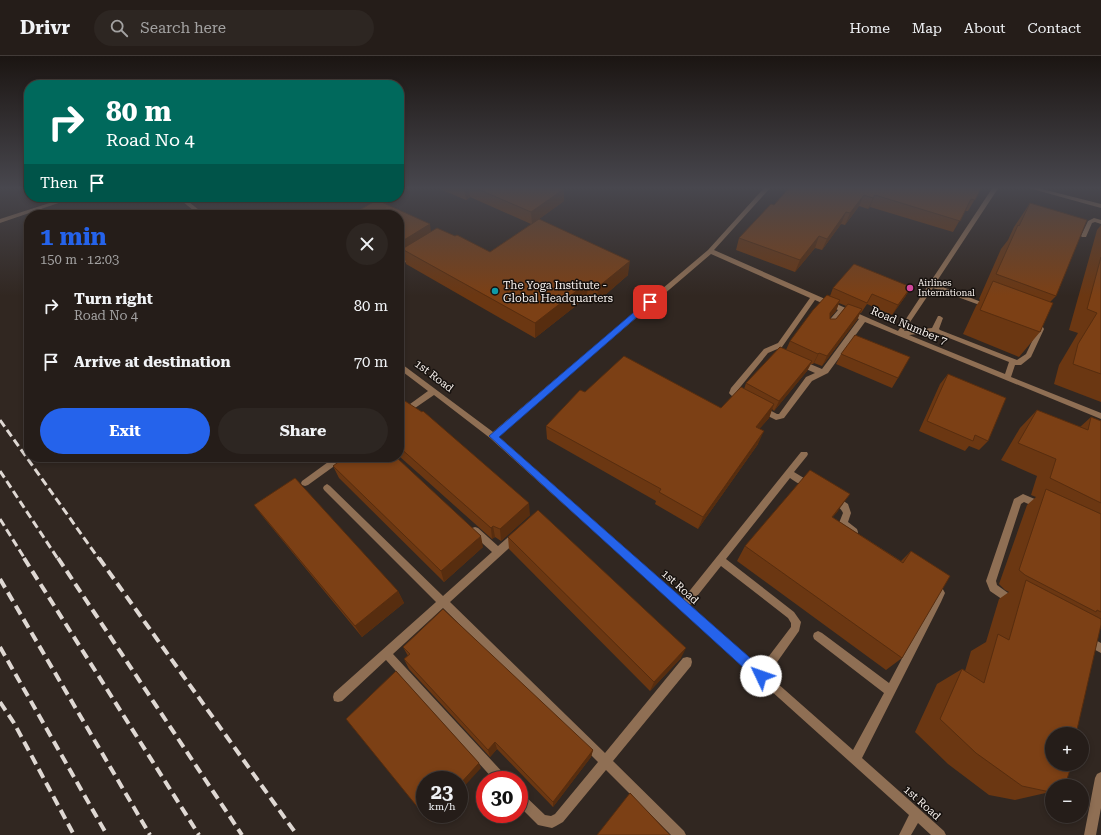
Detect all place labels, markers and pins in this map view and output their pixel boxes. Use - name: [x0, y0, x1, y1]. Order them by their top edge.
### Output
- place label: Airlines International: [918, 278, 975, 298]
- place label: The Yoga Institute - Global Headquarters: [503, 279, 613, 305]
- marker: Airlines International: [905, 283, 915, 293]
- pin: [633, 285, 667, 319]
- marker: The Yoga Institute - Global Headquarters: [490, 286, 500, 296]

